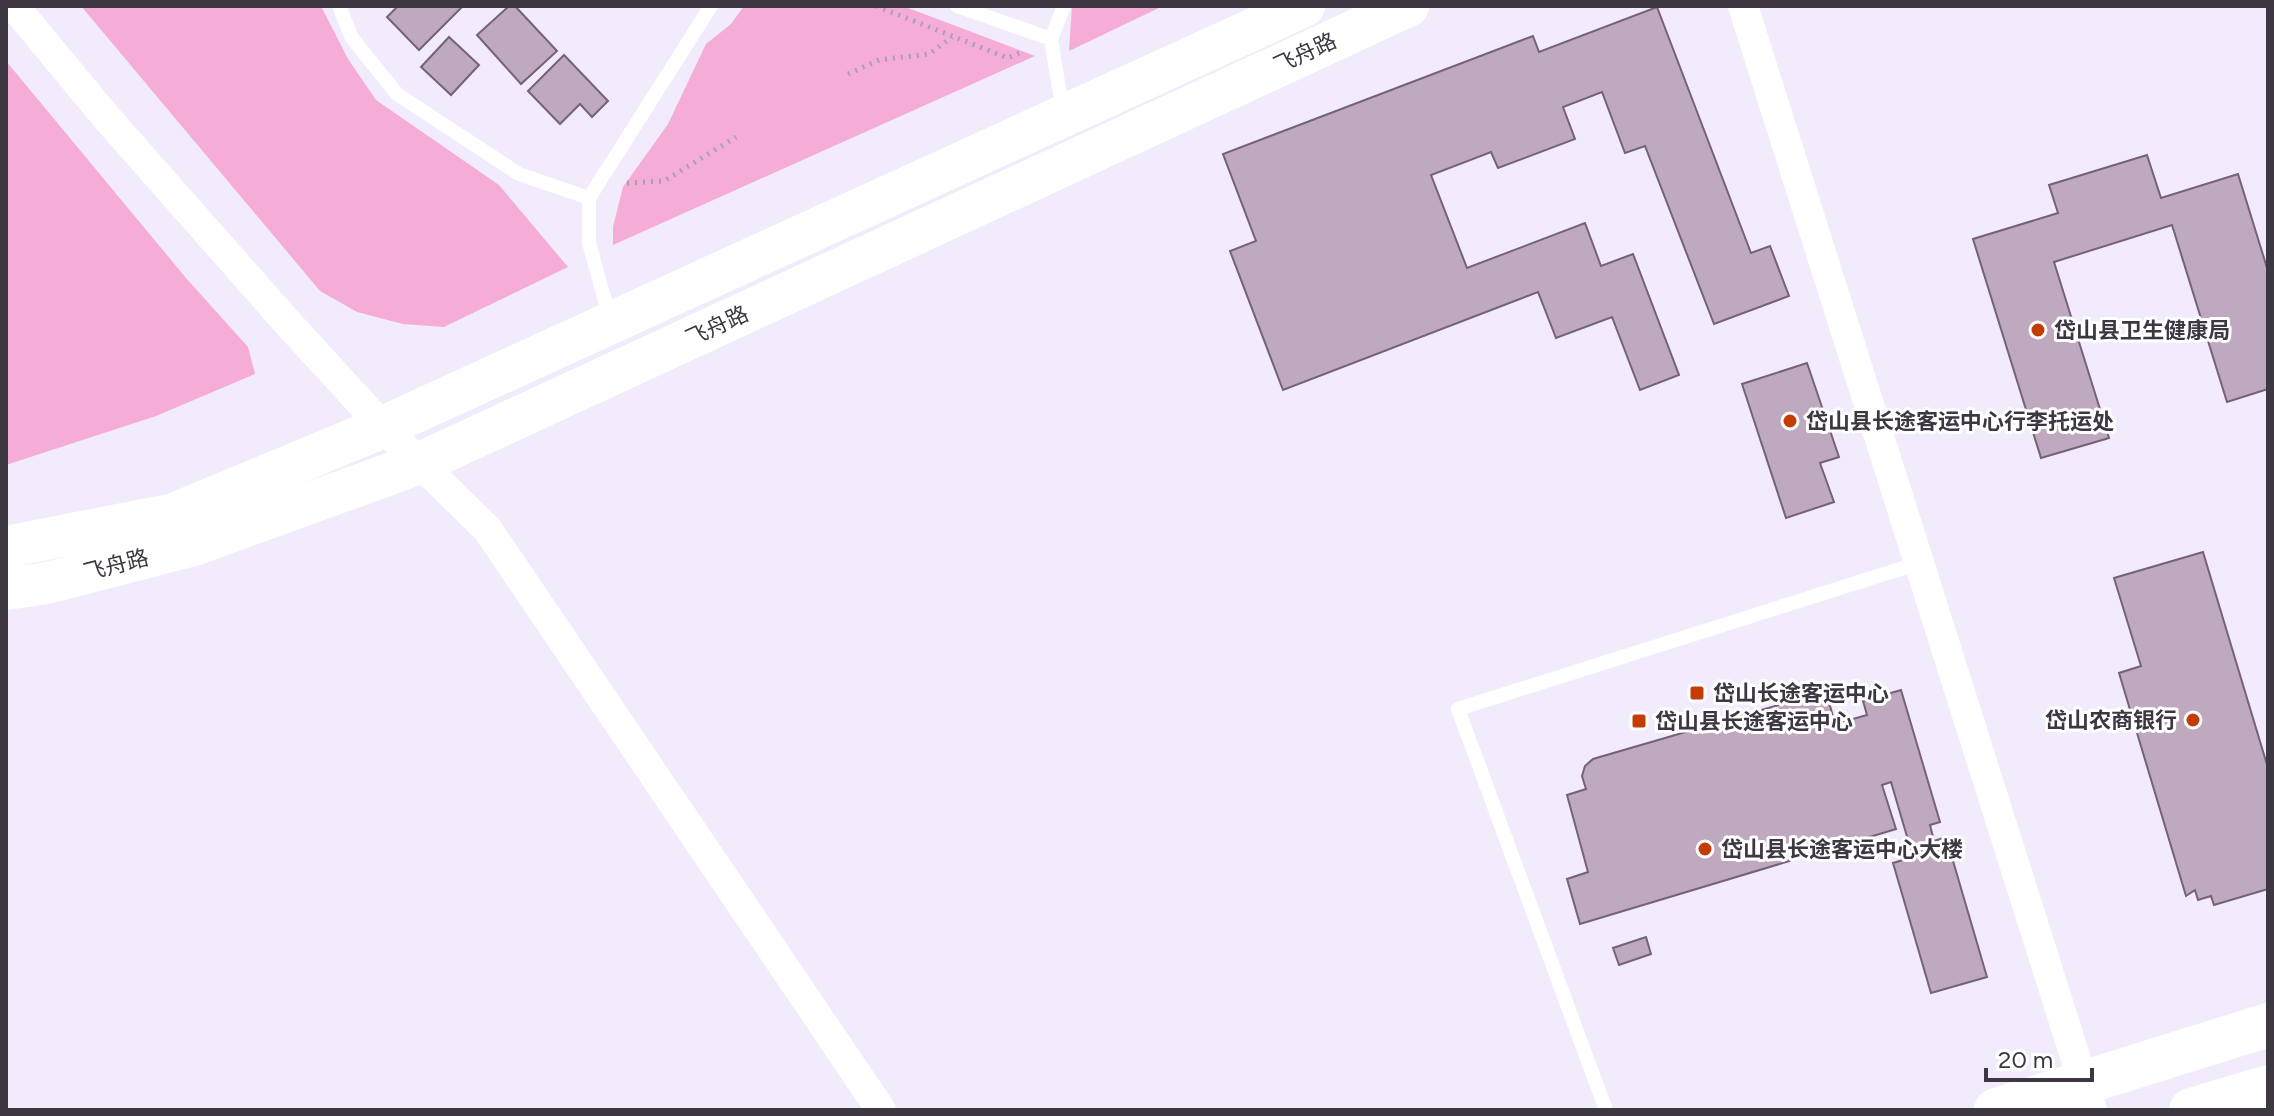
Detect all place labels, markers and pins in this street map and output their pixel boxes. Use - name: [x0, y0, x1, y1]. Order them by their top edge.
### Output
- place label: 岱山县卫生健康局: [2054, 317, 2230, 344]
- marker: 岱山县卫生健康局: [2029, 321, 2047, 339]
- place label: 岱山县长途客运中心行李托运处: [1806, 408, 2114, 435]
- marker: 岱山县长途客运中心行李托运处: [1781, 412, 1799, 430]
- place label: 岱山长途客运中心: [1713, 680, 1889, 707]
- marker: 岱山长途客运中心: [1688, 684, 1706, 702]
- place label: 岱山农商银行: [2045, 707, 2177, 734]
- place label: 岱山县长途客运中心: [1655, 708, 1853, 735]
- marker: 岱山农商银行: [2184, 711, 2202, 729]
- marker: 岱山县长途客运中心: [1630, 712, 1648, 730]
- place label: 岱山县长途客运中心大楼: [1721, 836, 1963, 863]
- marker: 岱山县长途客运中心大楼: [1696, 840, 1714, 858]

